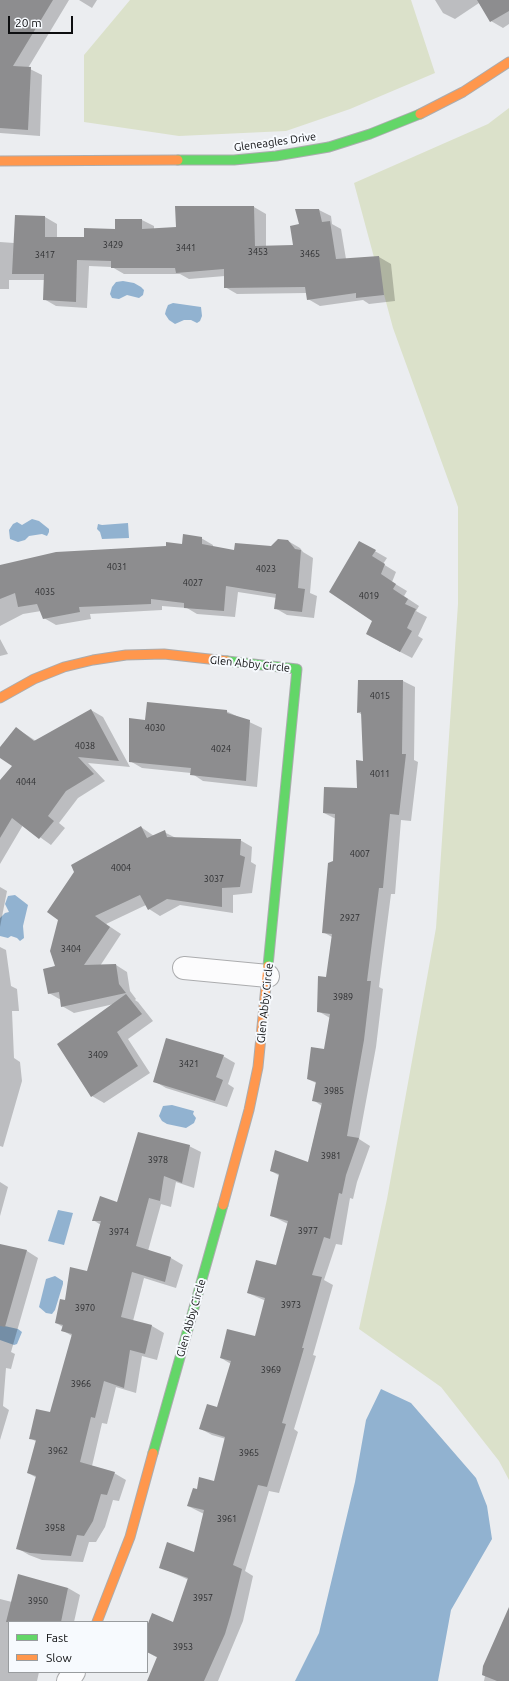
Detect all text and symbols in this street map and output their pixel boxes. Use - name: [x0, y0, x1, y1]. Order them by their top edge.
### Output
- scale bar: [10, 8, 75, 34]
- text: 20 m: [15, 16, 42, 29]
- street label: Gleneagles Drive: [233, 130, 317, 154]
- house number: 3429: [103, 240, 123, 250]
- house number: 3441: [176, 243, 196, 253]
- house number: 3453: [248, 247, 268, 257]
- house number: 3465: [300, 249, 320, 259]
- house number: 3417: [35, 250, 55, 260]
- house number: 4031: [107, 562, 127, 572]
- house number: 4023: [256, 564, 276, 574]
- house number: 4027: [183, 578, 203, 588]
- house number: 4035: [35, 587, 55, 597]
- house number: 4019: [359, 591, 379, 601]
- street label: Glen Abby Circle: [209, 653, 291, 675]
- house number: 4015: [370, 691, 390, 701]
- house number: 4030: [145, 723, 165, 733]
- house number: 4038: [75, 741, 95, 751]
- house number: 4024: [211, 744, 231, 754]
- house number: 4011: [370, 769, 390, 779]
- house number: 4044: [16, 777, 36, 787]
- house number: 4007: [350, 849, 370, 859]
- house number: 4004: [111, 863, 131, 873]
- house number: 3037: [204, 874, 224, 884]
- house number: 2927: [340, 913, 360, 923]
- house number: 3404: [61, 944, 81, 954]
- street label: Glen Abby Circle: [254, 962, 276, 1044]
- house number: 3989: [333, 992, 353, 1002]
- house number: 3409: [88, 1050, 108, 1060]
- house number: 3421: [179, 1059, 199, 1069]
- house number: 3985: [324, 1086, 344, 1096]
- house number: 3981: [321, 1151, 341, 1161]
- house number: 3978: [148, 1155, 168, 1165]
- house number: 3977: [298, 1226, 318, 1236]
- house number: 3974: [109, 1227, 129, 1237]
- street label: Glen Abby Circle: [174, 1277, 208, 1359]
- house number: 3973: [281, 1300, 301, 1310]
- house number: 3970: [75, 1303, 95, 1313]
- house number: 3969: [261, 1365, 281, 1375]
- house number: 3966: [71, 1379, 91, 1389]
- house number: 3962: [48, 1446, 68, 1456]
- house number: 3965: [239, 1448, 259, 1458]
- house number: 3961: [217, 1514, 237, 1524]
- house number: 3958: [45, 1523, 65, 1533]
- house number: 3957: [193, 1593, 213, 1603]
- house number: 3950: [28, 1596, 48, 1606]
- legend: [8, 1621, 148, 1673]
- text: Fast: [46, 1631, 68, 1644]
- house number: 3953: [173, 1642, 193, 1652]
- text: Slow: [46, 1651, 72, 1664]

